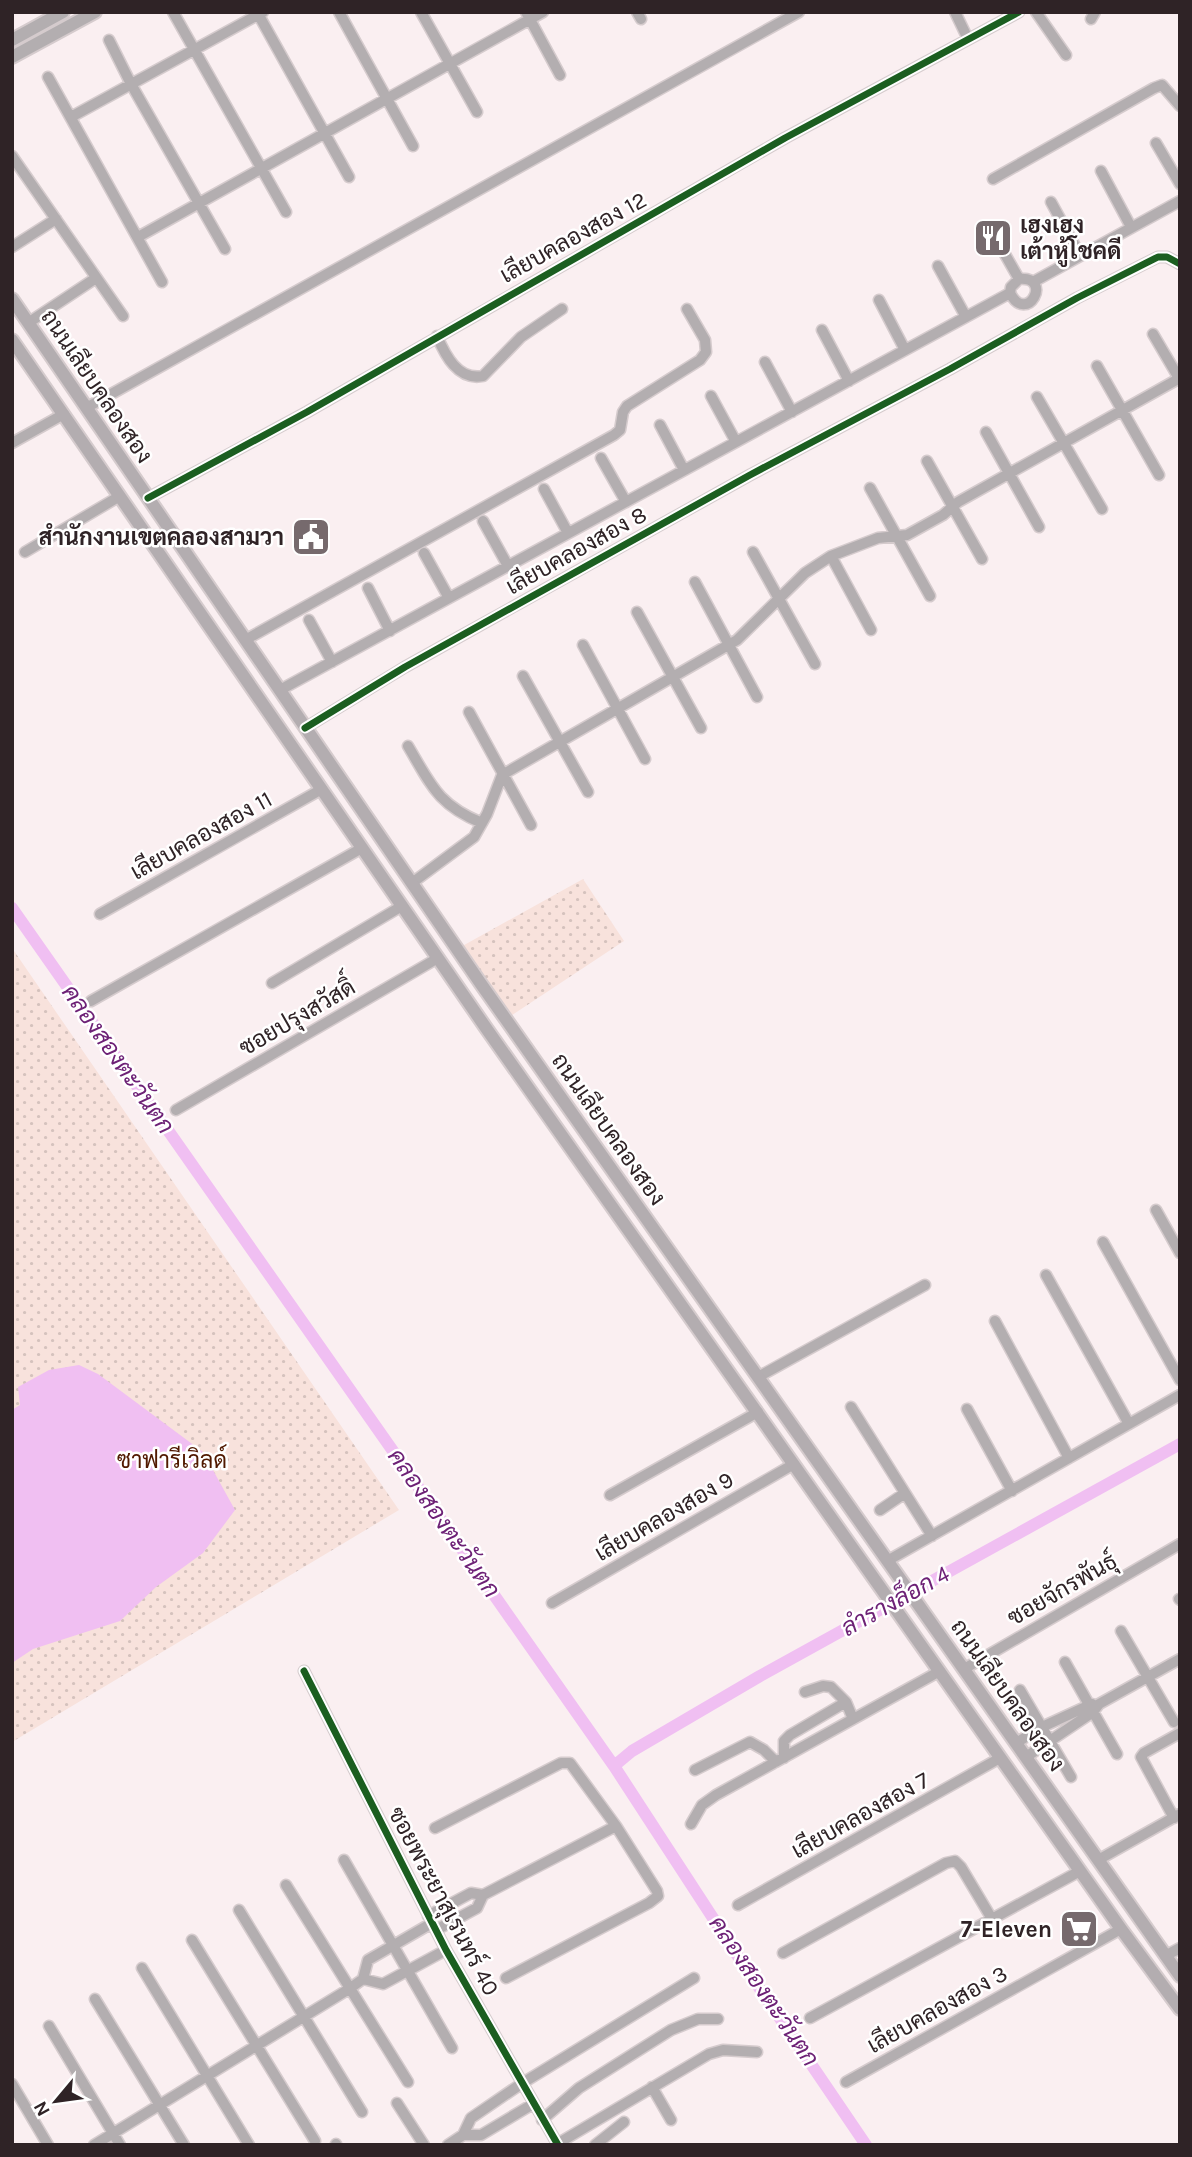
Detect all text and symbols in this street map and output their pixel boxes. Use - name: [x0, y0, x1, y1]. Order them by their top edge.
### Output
- street label: เลียบคลองสอง 12: [494, 184, 651, 289]
- place label: เฮงเฮง เต้าหู้โชคดี: [1020, 212, 1121, 267]
- restaurant icon: เฮงเฮง เต้าหู้โชคดี: [972, 217, 1014, 259]
- street label: ถนนเลียบคลองสอง: [35, 303, 160, 468]
- street label: เลียบคลองสอง 8: [500, 499, 651, 600]
- public building icon: สำนักงานเขตคลองสามวา: [290, 516, 332, 558]
- place label: สำนักงานเขตคลองสามวา: [38, 522, 284, 551]
- street label: เลียบคลองสอง 11: [125, 784, 277, 885]
- street label: ซอยปรุงสวัสดิ์: [230, 966, 361, 1063]
- water label: คลองสองตะวันตก: [56, 979, 180, 1139]
- street label: ถนนเลียบคลองสอง: [546, 1047, 673, 1211]
- water label: คลองสองตะวันตก: [382, 1443, 506, 1603]
- park label: ซาฟารีเวิลด์: [117, 1444, 227, 1474]
- street label: เลียบคลองสอง 9: [589, 1464, 738, 1567]
- street label: ซอยจักรพันธุ์: [1001, 1545, 1123, 1633]
- water label: ลำรางล็อก 4: [835, 1557, 955, 1642]
- street label: ถนนเลียบคลองสอง: [945, 1613, 1072, 1777]
- street label: เลียบคลองสอง 7: [786, 1765, 934, 1864]
- street label: ซอยพระยาสุเรนทร์ 40: [381, 1801, 507, 2001]
- supermarket icon: 7-Eleven: [1058, 1908, 1100, 1950]
- water label: คลองสองตะวันตก: [703, 1910, 825, 2072]
- place label: 7-Eleven: [961, 1916, 1052, 1943]
- street label: เลียบคลองสอง 3: [862, 1958, 1012, 2059]
- north arrow: [21, 2066, 91, 2136]
- text: N: [29, 2097, 55, 2120]

